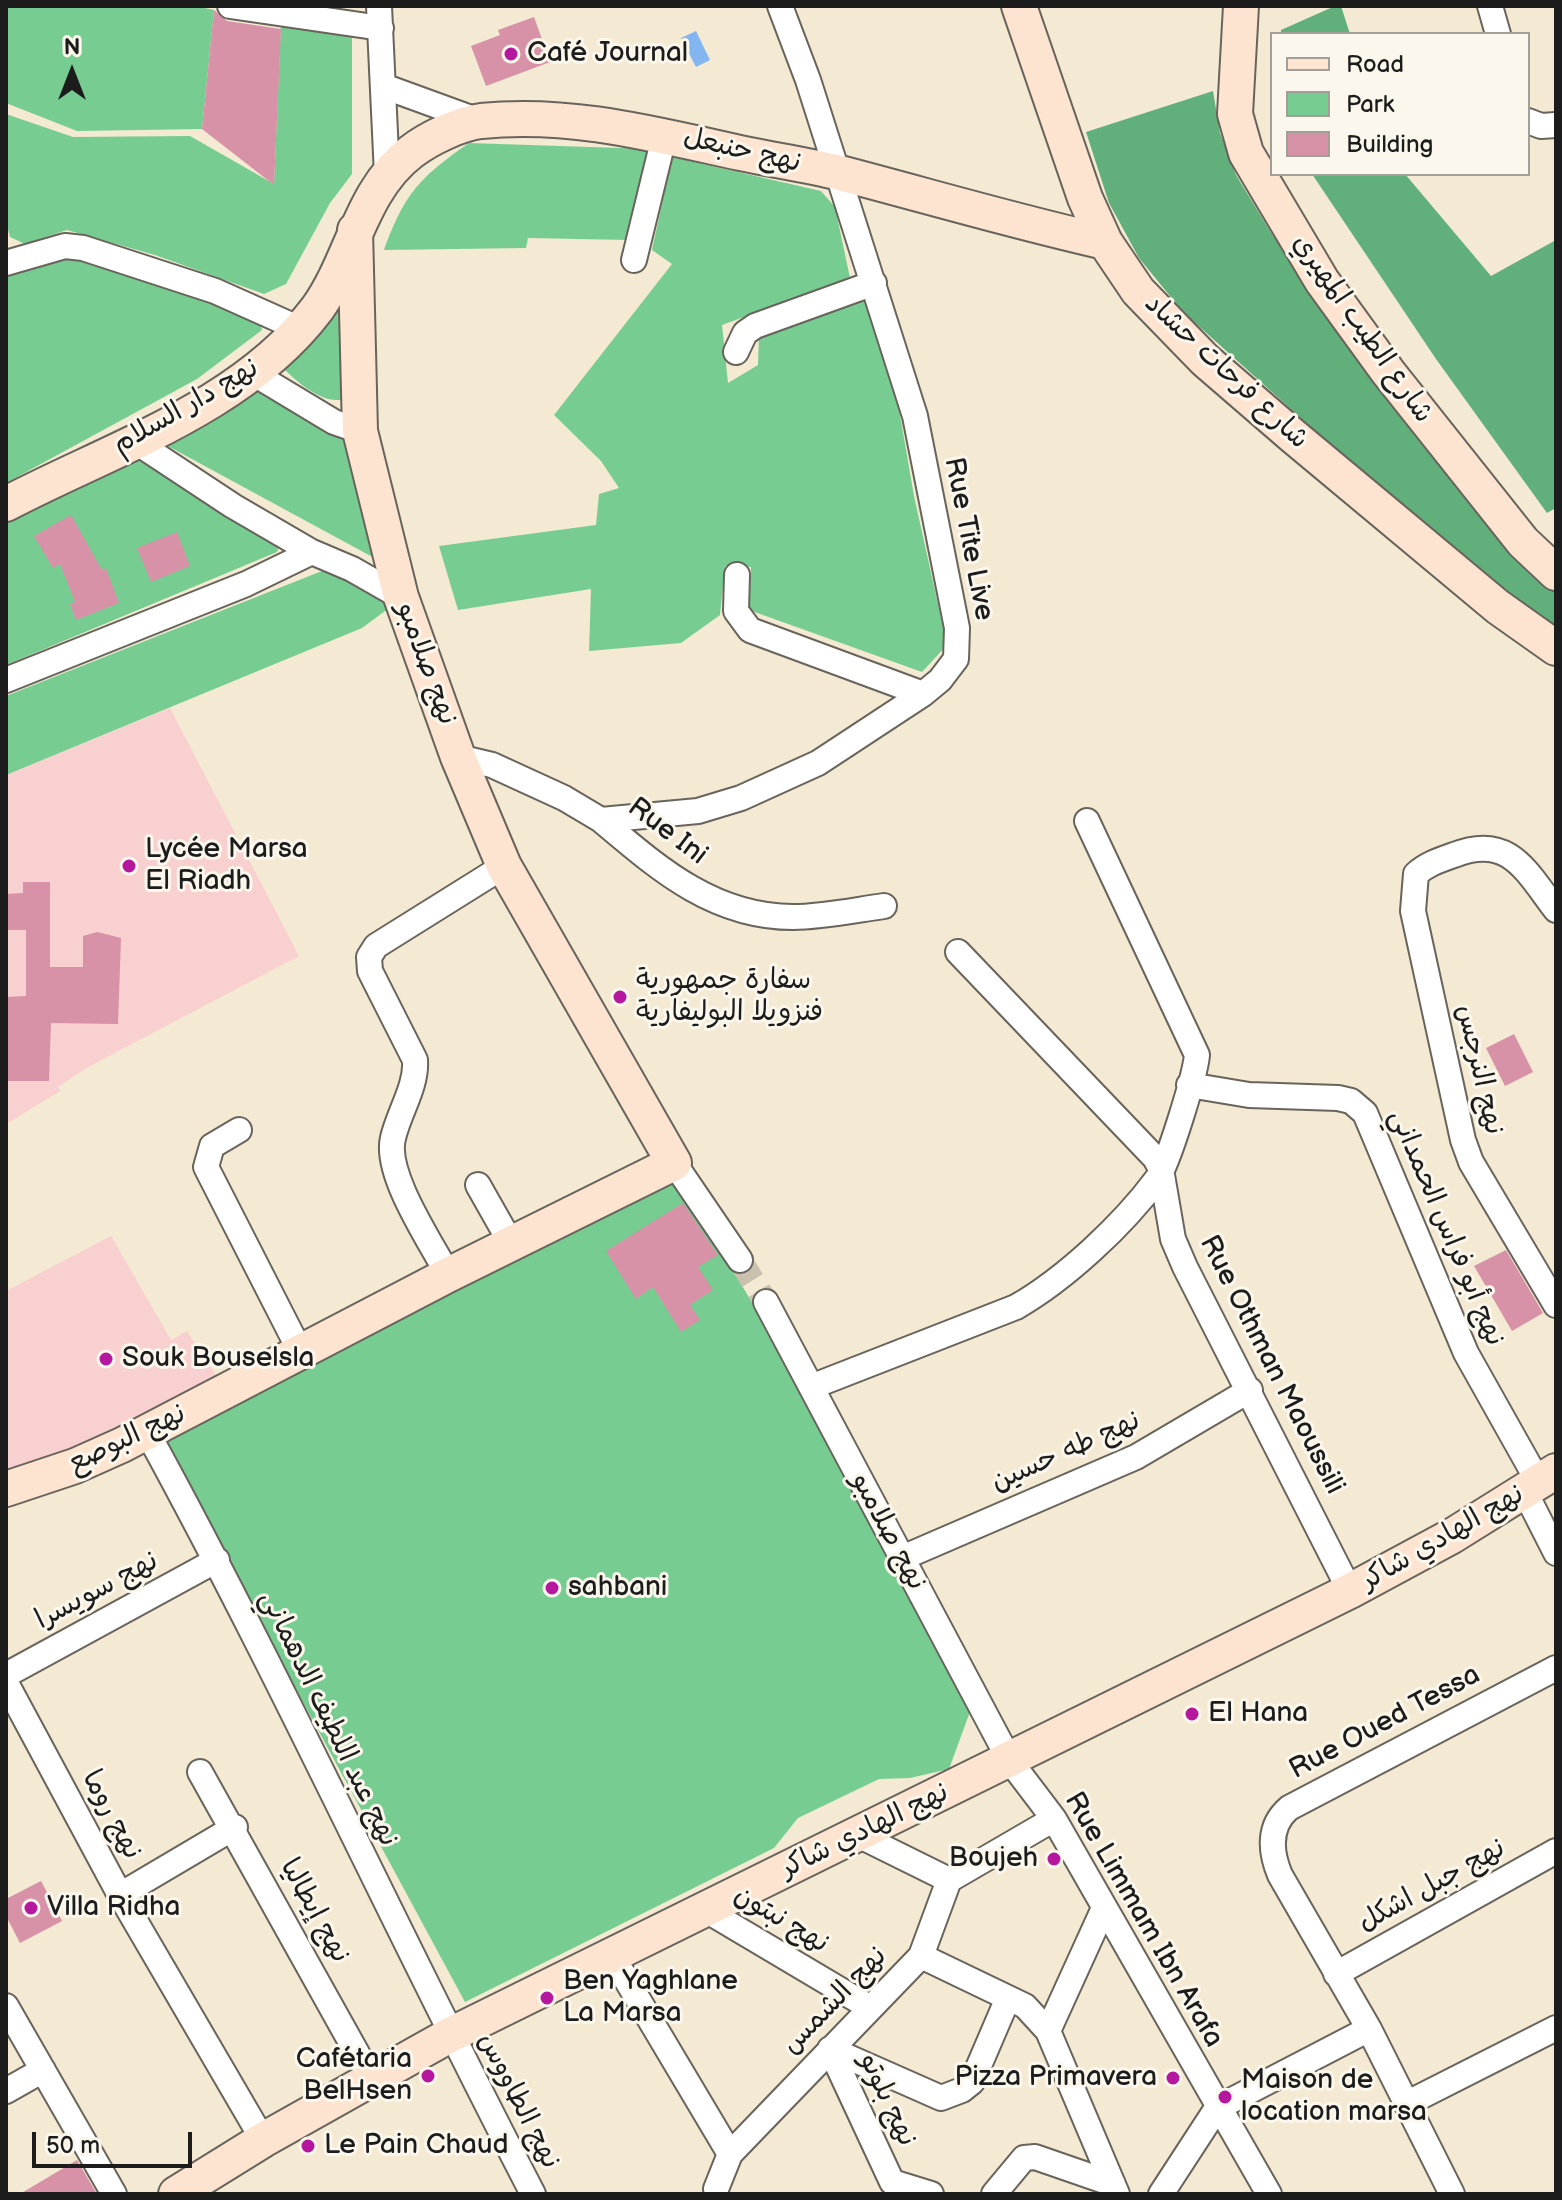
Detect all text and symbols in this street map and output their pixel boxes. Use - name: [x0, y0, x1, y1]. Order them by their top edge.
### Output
- north arrow: [32, 32, 112, 112]
- legend: [1270, 32, 1530, 176]
- text: N: [64, 34, 80, 61]
- place label: Café Journal: [527, 37, 688, 71]
- marker: Café Journal: [502, 45, 520, 63]
- text: Road: [1346, 50, 1404, 79]
- text: Park: [1346, 90, 1394, 119]
- street label: نهج حنبعل: [680, 121, 804, 181]
- text: Building: [1346, 130, 1433, 159]
- street label: شارع الطيب المهيري: [1284, 228, 1440, 430]
- street label: شارع فرحات حشاد: [1137, 287, 1315, 457]
- street label: نهج دار السلام: [107, 352, 265, 462]
- street label: Rue Tite Live: [936, 455, 1000, 623]
- street label: نهج صلامبو: [388, 598, 464, 730]
- street label: Rue Ini: [621, 791, 713, 873]
- place label: Lycée Marsa El Riadh: [145, 833, 308, 899]
- marker: Lycée Marsa El Riadh: [120, 857, 138, 875]
- place label: سفارة جمهورية فنزويلا البوليفارية: [636, 964, 823, 1030]
- marker: سفارة جمهورية فنزويلا البوليفارية: [611, 988, 629, 1006]
- street label: نهج النرجس: [1448, 1002, 1510, 1138]
- street label: نهج أبو فراس الحمداني: [1381, 1105, 1511, 1351]
- street label: Rue Othman Maoussili: [1191, 1230, 1351, 1500]
- place label: Souk Bouselsla: [122, 1342, 314, 1376]
- marker: Souk Bouselsla: [97, 1350, 115, 1368]
- street label: نهج البوصع: [63, 1397, 191, 1481]
- street label: نهج طه حسين: [986, 1404, 1146, 1500]
- street label: نهج صلامبو: [843, 1468, 933, 1596]
- street label: نهج الهادي شاكر: [1356, 1478, 1530, 1598]
- street label: نهج سويسرا: [30, 1545, 164, 1637]
- place label: sahbani: [568, 1571, 667, 1605]
- marker: sahbani: [543, 1579, 561, 1597]
- street label: نهج عبد اللطيف الدهماني: [251, 1586, 405, 1852]
- street label: Rue Oued Tessa: [1284, 1659, 1486, 1787]
- place label: El Hana: [1208, 1697, 1308, 1731]
- marker: El Hana: [1183, 1705, 1201, 1723]
- street label: نهج روما: [74, 1765, 148, 1865]
- street label: نهج الهادي شاكر: [776, 1776, 954, 1886]
- street label: Rue Limmam Ibn Arafa: [1056, 1786, 1230, 2054]
- street label: نهج جبل اشكل: [1353, 1832, 1511, 1940]
- place label: Boujeh: [949, 1842, 1038, 1876]
- marker: Boujeh: [1045, 1850, 1063, 1868]
- street label: نهج إيطاليا: [272, 1853, 356, 1969]
- street label: نهج نبتون: [727, 1879, 835, 1961]
- place label: Villa Ridha: [47, 1891, 180, 1925]
- marker: Villa Ridha: [22, 1899, 40, 1917]
- street label: نهج الشمس: [775, 1940, 895, 2062]
- place label: Ben Yaghlane La Marsa: [563, 1965, 738, 2031]
- marker: Ben Yaghlane La Marsa: [538, 1989, 556, 2007]
- street label: نهج الطاووس: [469, 2027, 567, 2175]
- place label: Cafétaria BelHsen: [296, 2043, 412, 2109]
- street label: نهج بلوتو: [851, 2048, 923, 2152]
- place label: Pizza Primavera: [955, 2061, 1157, 2095]
- place label: Maison de location marsa: [1241, 2064, 1427, 2130]
- marker: Cafétaria BelHsen: [419, 2067, 437, 2085]
- marker: Pizza Primavera: [1164, 2069, 1182, 2087]
- marker: Maison de location marsa: [1216, 2088, 1234, 2106]
- scale bar: [36, 2116, 196, 2166]
- place label: Le Pain Chaud: [324, 2129, 509, 2163]
- text: 50 m: [46, 2131, 100, 2160]
- marker: Le Pain Chaud: [299, 2137, 317, 2155]

